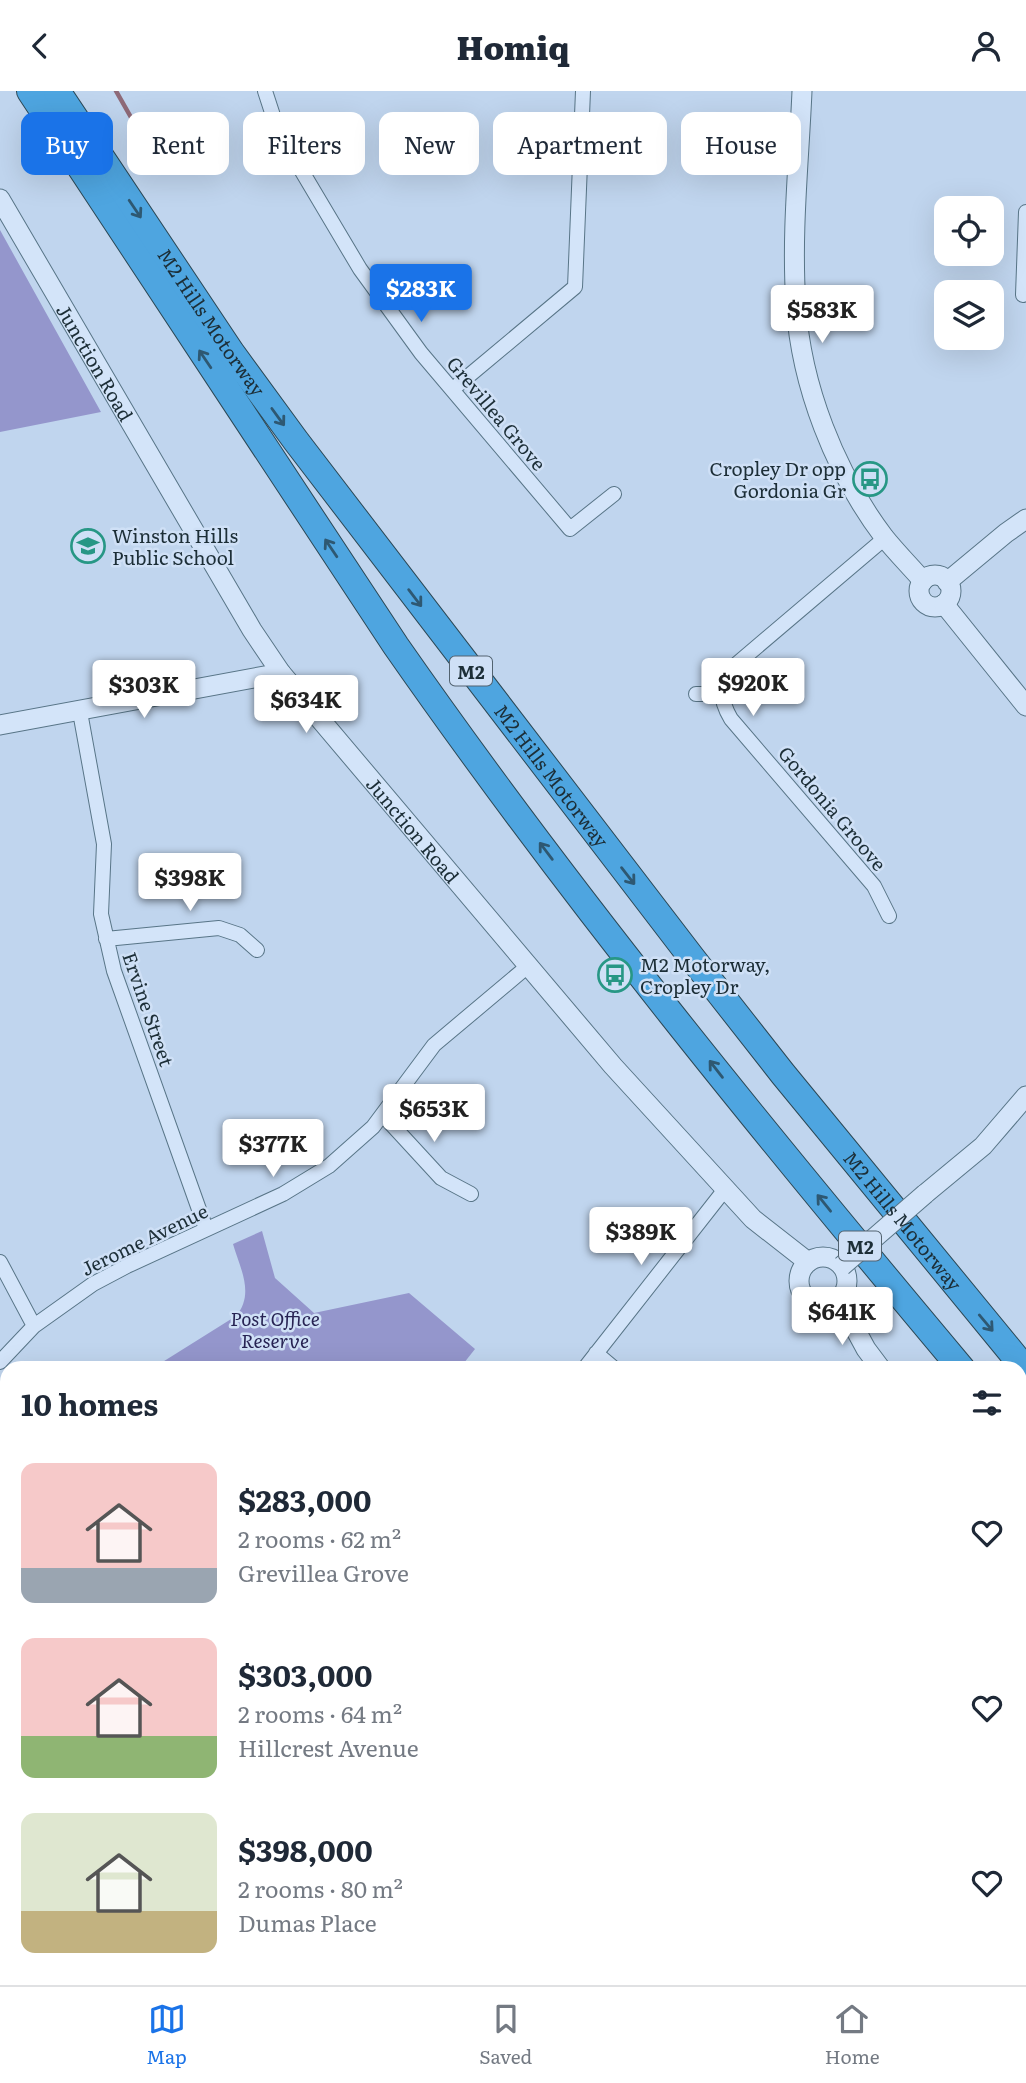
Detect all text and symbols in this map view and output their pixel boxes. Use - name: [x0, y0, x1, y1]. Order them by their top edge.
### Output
- text: Homiq: [457, 22, 570, 70]
- icon: back: [21, 27, 59, 65]
- icon: person: [967, 27, 1005, 65]
- chip: Buy: [21, 112, 113, 175]
- chip: Rent: [127, 112, 229, 175]
- chip: Filters: [243, 112, 365, 175]
- chip: New: [379, 112, 479, 175]
- chip: Apartment: [493, 112, 667, 175]
- chip: House: [681, 112, 801, 175]
- map controls: [934, 196, 1004, 350]
- button: locate: [934, 196, 1004, 266]
- one-way arrow: [128, 199, 142, 218]
- street label: M2 Hills Motorway: [151, 242, 272, 401]
- pin: $283K: [372, 265, 470, 324]
- text: $283K: [386, 270, 456, 304]
- button: layers: [934, 280, 1004, 350]
- pin: $583K: [773, 285, 871, 345]
- text: $583K: [787, 291, 857, 325]
- street label: Junction Road: [50, 298, 141, 426]
- one-way arrow: [198, 349, 212, 369]
- street label: Grevillea Grove: [441, 350, 553, 476]
- one-way arrow: [270, 407, 285, 426]
- place label: Cropley Dr opp Gordonia Gr: [710, 454, 846, 504]
- bus stop icon: Cropley Dr opp Gordonia Gr: [851, 460, 889, 498]
- place label: Winston Hills Public School: [112, 521, 238, 571]
- school or university icon: Winston Hills Public School: [69, 527, 107, 565]
- one-way arrow: [324, 539, 338, 558]
- one-way arrow: [408, 588, 423, 607]
- road number: M2: [450, 657, 492, 685]
- pin: $920K: [704, 659, 802, 718]
- pin: $303K: [95, 661, 193, 720]
- text: $920K: [717, 664, 789, 698]
- text: $303K: [108, 666, 180, 700]
- pin: $634K: [257, 675, 355, 735]
- text: $634K: [270, 681, 342, 715]
- street label: M2 Hills Motorway: [488, 698, 616, 853]
- street label: Gordonia Groove: [772, 740, 894, 876]
- street label: Junction Road: [360, 770, 467, 889]
- one-way arrow: [539, 842, 554, 861]
- pin: $398K: [141, 853, 239, 913]
- text: $398K: [154, 859, 226, 893]
- one-way arrow: [621, 866, 636, 884]
- street label: Ervine Street: [116, 948, 182, 1070]
- place label: M2 Motorway, Cropley Dr: [640, 950, 770, 1000]
- bus stop icon: M2 Motorway, Cropley Dr: [596, 956, 634, 994]
- one-way arrow: [708, 1061, 724, 1079]
- pin: $653K: [385, 1084, 483, 1144]
- text: $653K: [399, 1090, 469, 1124]
- pin: $377K: [224, 1119, 322, 1179]
- text: $377K: [238, 1125, 308, 1159]
- street label: M2 Hills Motorway: [840, 1146, 966, 1294]
- one-way arrow: [817, 1195, 832, 1213]
- street label: Jerome Avenue: [76, 1196, 212, 1282]
- pin: $389K: [592, 1207, 690, 1267]
- text: $389K: [605, 1213, 677, 1247]
- road number: M2: [839, 1231, 881, 1261]
- pin: $641K: [793, 1287, 891, 1347]
- text: $641K: [808, 1293, 876, 1327]
- park label: Post Office Reserve: [230, 1304, 320, 1354]
- one-way arrow: [978, 1314, 994, 1332]
- text: 10 homes: [21, 1381, 158, 1425]
- icon: filters: [968, 1384, 1006, 1422]
- text: $283,000: [238, 1477, 371, 1521]
- icon: home: [77, 1491, 161, 1575]
- icon: heart: [968, 1514, 1006, 1552]
- text: 2 rooms · 62 m²: [238, 1521, 401, 1555]
- text: Grevillea Grove: [238, 1555, 409, 1589]
- text: $303,000: [238, 1652, 373, 1696]
- icon: home: [77, 1666, 161, 1750]
- icon: heart: [968, 1689, 1006, 1727]
- text: 2 rooms · 64 m²: [238, 1696, 402, 1730]
- text: Hillcrest Avenue: [238, 1730, 419, 1764]
- text: $398,000: [238, 1827, 373, 1871]
- icon: home: [77, 1841, 161, 1925]
- icon: heart: [968, 1864, 1006, 1902]
- text: 2 rooms · 80 m²: [238, 1871, 403, 1905]
- text: Dumas Place: [238, 1905, 377, 1939]
- tab: Map: [146, 2000, 187, 2070]
- tab: Saved: [479, 2000, 532, 2070]
- tab: Home: [825, 2000, 880, 2070]

